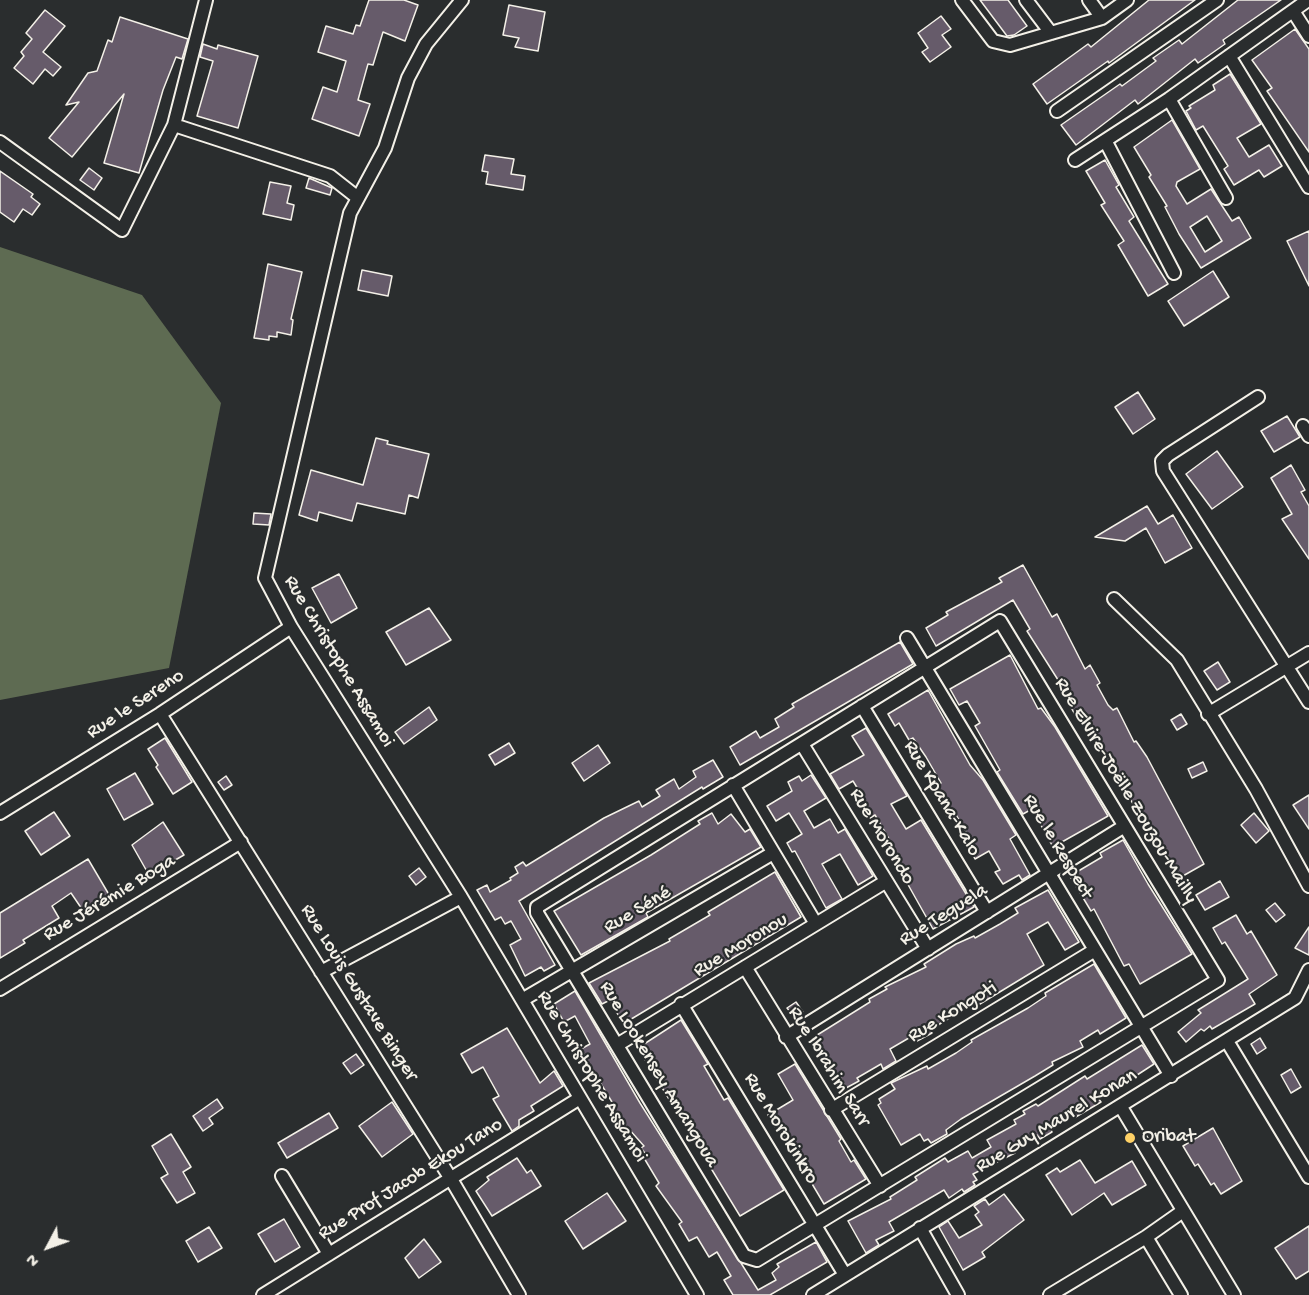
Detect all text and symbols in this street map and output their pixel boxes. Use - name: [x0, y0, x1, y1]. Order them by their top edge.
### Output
- street label: Rue Christophe Assamoi: [277, 572, 399, 752]
- street label: Rue le Sereno: [83, 665, 189, 745]
- street label: Rue Elvire-Joëlle Zouzou-Mailly: [1048, 674, 1202, 908]
- street label: Rue Kpana-Kalo: [897, 737, 985, 861]
- street label: Rue Morondo: [843, 784, 919, 890]
- street label: Rue le Respect: [1016, 790, 1098, 904]
- street label: Rue Jérémie Boga: [40, 850, 180, 948]
- street label: Rue Teguela: [895, 879, 993, 953]
- street label: Rue Séné: [600, 882, 676, 940]
- street label: Rue Louis Gustave Binger: [294, 900, 422, 1086]
- street label: Rue Moronou: [689, 908, 793, 984]
- street label: Rue Kongoti: [904, 977, 1002, 1049]
- street label: Rue Lookensey Amangoua: [593, 978, 723, 1172]
- street label: Rue Christophe Assamoi: [530, 987, 652, 1167]
- street label: Rue Ibrahim Sarr: [782, 1003, 874, 1131]
- street label: Rue Guy Maurel Konan: [972, 1064, 1142, 1180]
- street label: Rue Morokinkro: [737, 1069, 823, 1189]
- street label: Rue Prof Jacob Ekou Tano: [314, 1113, 508, 1247]
- place label: Oribat: [1142, 1126, 1195, 1150]
- marker: Oribat: [1123, 1131, 1137, 1145]
- north arrow: [18, 1217, 78, 1277]
- text: N: [23, 1249, 45, 1269]

